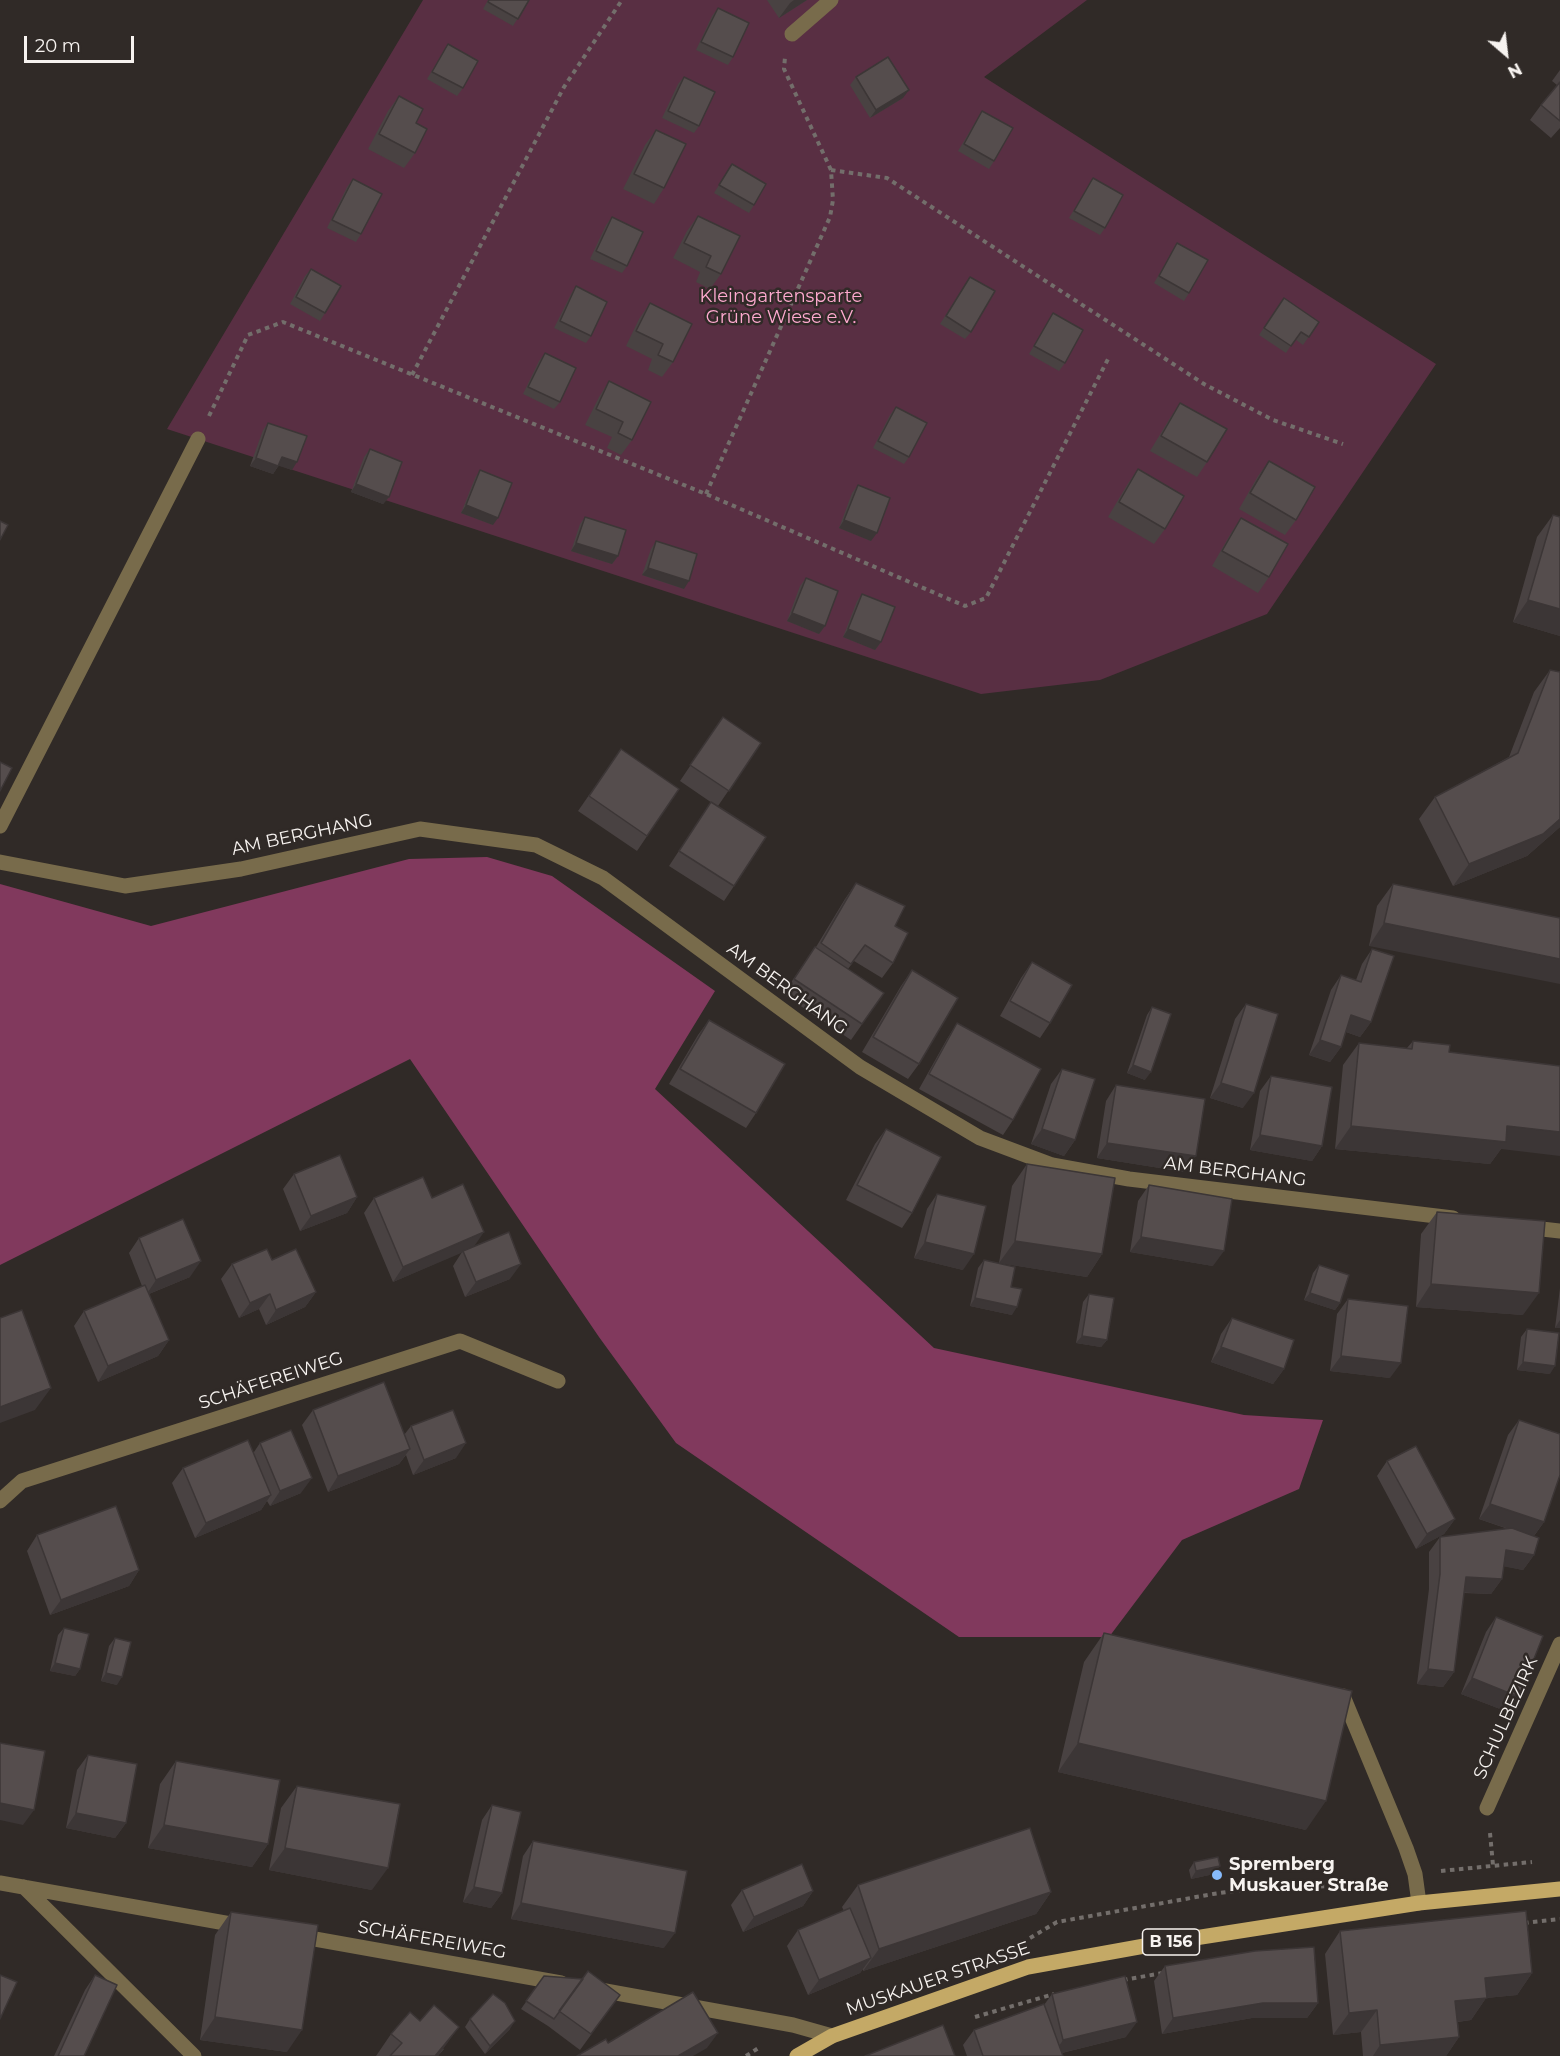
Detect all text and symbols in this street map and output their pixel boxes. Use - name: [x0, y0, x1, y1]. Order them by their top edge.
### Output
- scale bar: [27, 24, 136, 62]
- north arrow: [1476, 24, 1536, 84]
- text: 20 m: [35, 35, 81, 57]
- text: N: [1505, 59, 1525, 82]
- park label: Kleingartensparte Grüne Wiese e.V.: [700, 286, 862, 328]
- street label: AM BERGHANG: [230, 810, 374, 860]
- street label: AM BERGHANG: [723, 938, 851, 1040]
- street label: AM BERGHANG: [1162, 1153, 1308, 1191]
- street label: SCHÄFEREIWEG: [196, 1347, 346, 1415]
- street label: SCHULBEZIRK: [1469, 1653, 1543, 1783]
- place label: Spremberg Muskauer Straße: [1229, 1854, 1389, 1896]
- marker: Spremberg Muskauer Straße: [1210, 1868, 1224, 1882]
- street label: SCHÄFEREIWEG: [356, 1916, 508, 1964]
- road number: B 156: [1142, 1929, 1200, 1955]
- street label: MUSKAUER STRASSE: [843, 1937, 1033, 2021]

